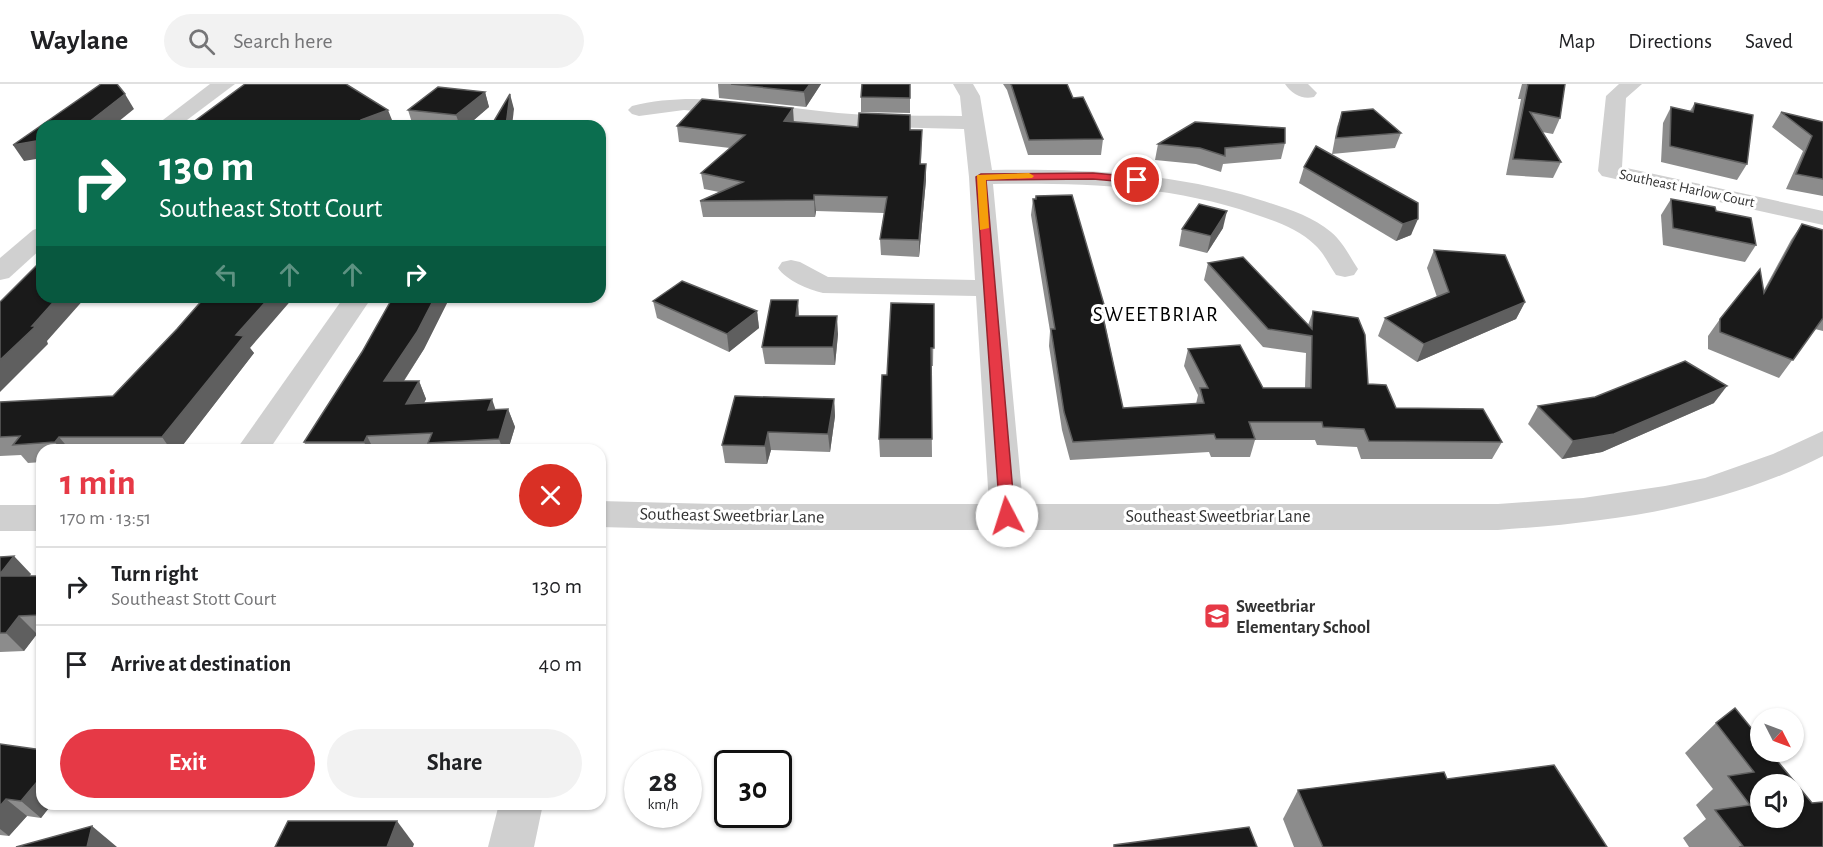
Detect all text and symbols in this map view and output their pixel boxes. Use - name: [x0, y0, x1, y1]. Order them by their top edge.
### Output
- search box: [164, 14, 584, 68]
- icon: search: [185, 25, 218, 58]
- text: Waylane: [30, 27, 128, 55]
- text: Search here: [233, 30, 333, 52]
- text: Map: [1559, 31, 1595, 52]
- text: Directions: [1628, 31, 1712, 52]
- text: Saved: [1745, 31, 1793, 52]
- icon: right: [60, 144, 138, 222]
- text: 130 m: [159, 146, 254, 188]
- pin: [1111, 154, 1162, 205]
- icon: arrive: [1120, 163, 1153, 196]
- street label: Southeast Harlow Court: [1618, 167, 1756, 210]
- text: Southeast Stott Court: [159, 195, 382, 222]
- icon: left: [210, 258, 243, 291]
- icon: ahead: [273, 258, 306, 291]
- icon: ahead: [336, 258, 369, 291]
- icon: right: [399, 258, 432, 291]
- district label: SWEETBRIAR: [1093, 304, 1219, 325]
- button: close: [519, 464, 582, 527]
- text: 1 min: [60, 465, 136, 501]
- position arrow: [975, 484, 1039, 548]
- street label: Southeast Sweetbriar Lane: [639, 505, 825, 527]
- text: 170 m · 13:51: [60, 508, 151, 528]
- street label: Southeast Sweetbriar Lane: [1126, 508, 1310, 526]
- text: Turn right: [111, 563, 198, 585]
- icon: right: [60, 570, 93, 603]
- text: 130 m: [533, 575, 582, 597]
- text: Southeast Stott Court: [111, 589, 276, 609]
- place label: Sweetbriar Elementary School: [1236, 598, 1371, 637]
- school or university icon: Sweetbriar Elementary School: [1202, 601, 1232, 631]
- icon: arrive: [60, 648, 93, 681]
- text: Arrive at destination: [111, 653, 291, 675]
- text: 40 m: [539, 653, 582, 675]
- north arrow: [1750, 708, 1804, 762]
- map controls: [1750, 708, 1804, 828]
- button: Exit: [60, 729, 315, 798]
- button: Share: [327, 729, 582, 798]
- speed limit sign: 30: [714, 750, 792, 828]
- text: 28: [649, 767, 677, 797]
- button: sound: [1750, 774, 1804, 828]
- text: km/h: [648, 797, 678, 812]

